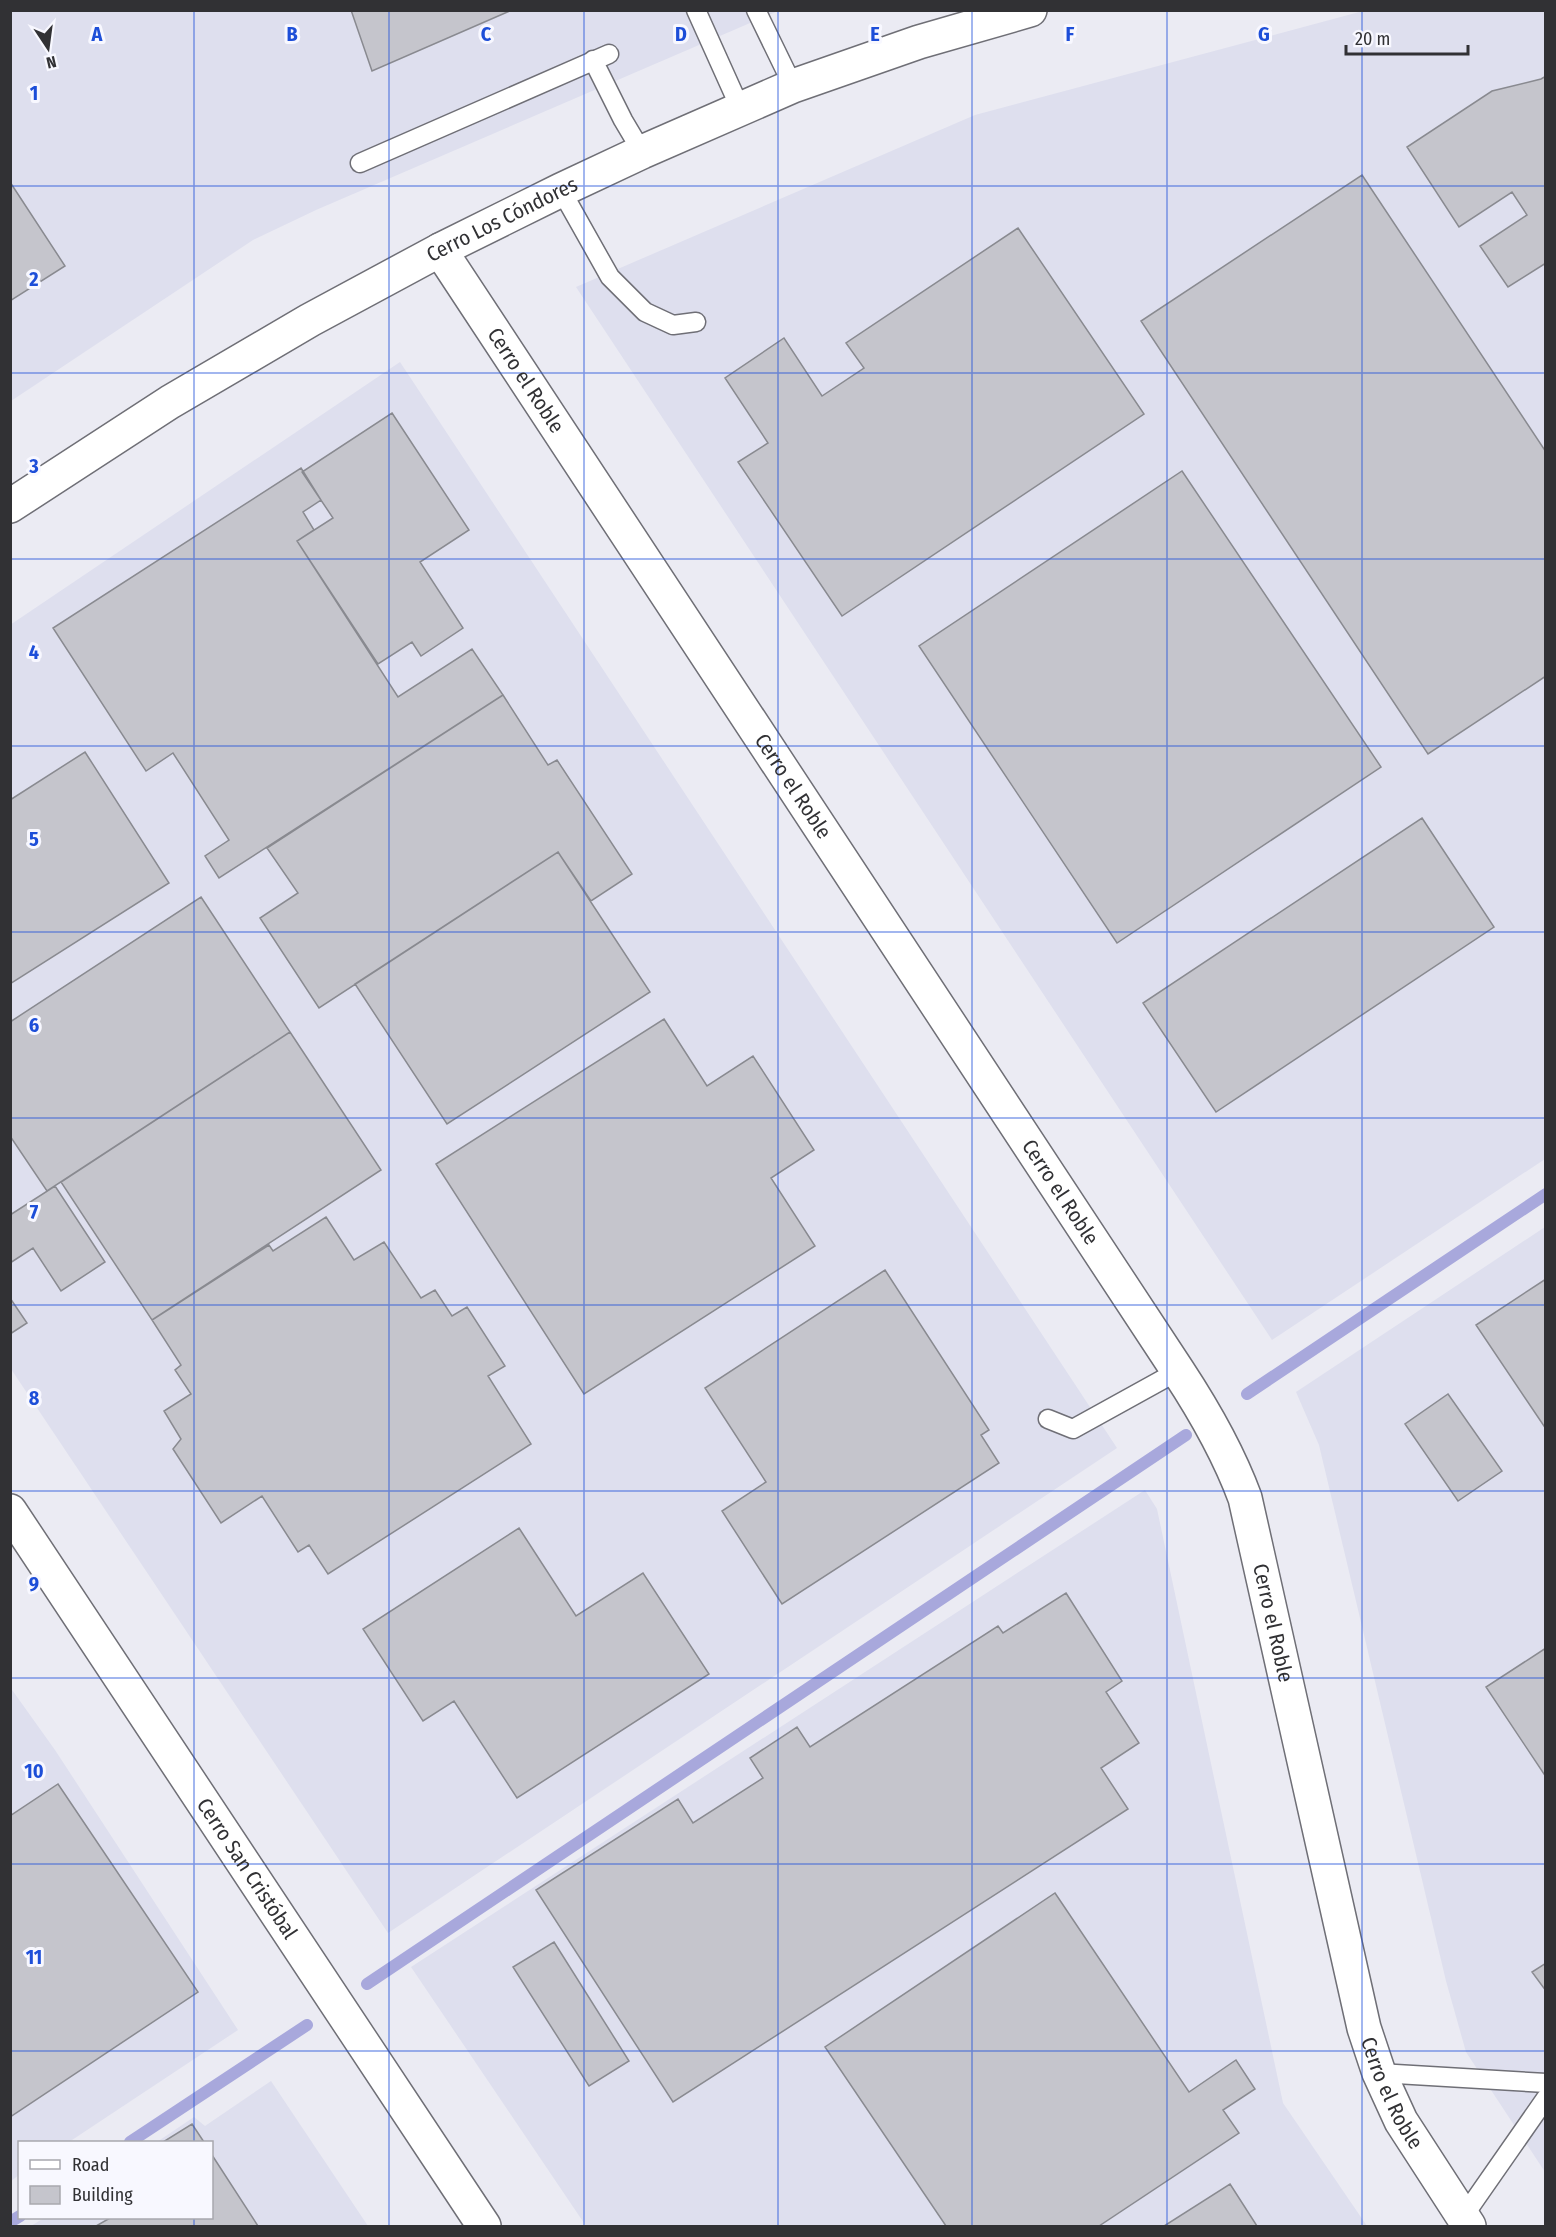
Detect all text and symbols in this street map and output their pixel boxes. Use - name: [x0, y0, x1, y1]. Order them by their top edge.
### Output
- north arrow: [18, 18, 78, 78]
- scale bar: [1346, 18, 1468, 56]
- text: A: [91, 22, 104, 46]
- text: B: [286, 22, 298, 46]
- text: C: [481, 22, 492, 46]
- text: D: [675, 22, 687, 46]
- text: E: [870, 22, 880, 46]
- text: F: [1066, 22, 1075, 46]
- text: G: [1258, 22, 1270, 46]
- text: 20 m: [1355, 28, 1390, 50]
- text: N: [44, 52, 58, 72]
- text: 1: [30, 81, 38, 105]
- street label: Cerro Los Cóndores: [422, 171, 582, 268]
- text: 2: [28, 267, 39, 291]
- street label: Cerro el Roble: [482, 323, 570, 438]
- text: 3: [28, 454, 39, 478]
- text: 4: [29, 640, 39, 664]
- street label: Cerro el Roble: [749, 729, 837, 844]
- text: 5: [29, 827, 39, 851]
- text: 6: [29, 1013, 39, 1037]
- street label: Cerro el Roble: [1016, 1135, 1104, 1250]
- text: 7: [30, 1200, 39, 1224]
- text: 8: [29, 1386, 40, 1410]
- street label: Cerro el Roble: [1247, 1561, 1299, 1685]
- text: 9: [29, 1572, 39, 1596]
- text: 10: [24, 1759, 44, 1783]
- street label: Cerro San Cristóbal: [191, 1793, 303, 1944]
- text: 11: [26, 1945, 42, 1969]
- street label: Cerro el Roble: [1355, 2034, 1429, 2154]
- legend: [18, 2141, 213, 2219]
- text: Road: [72, 2154, 109, 2176]
- text: Building: [72, 2184, 133, 2206]

